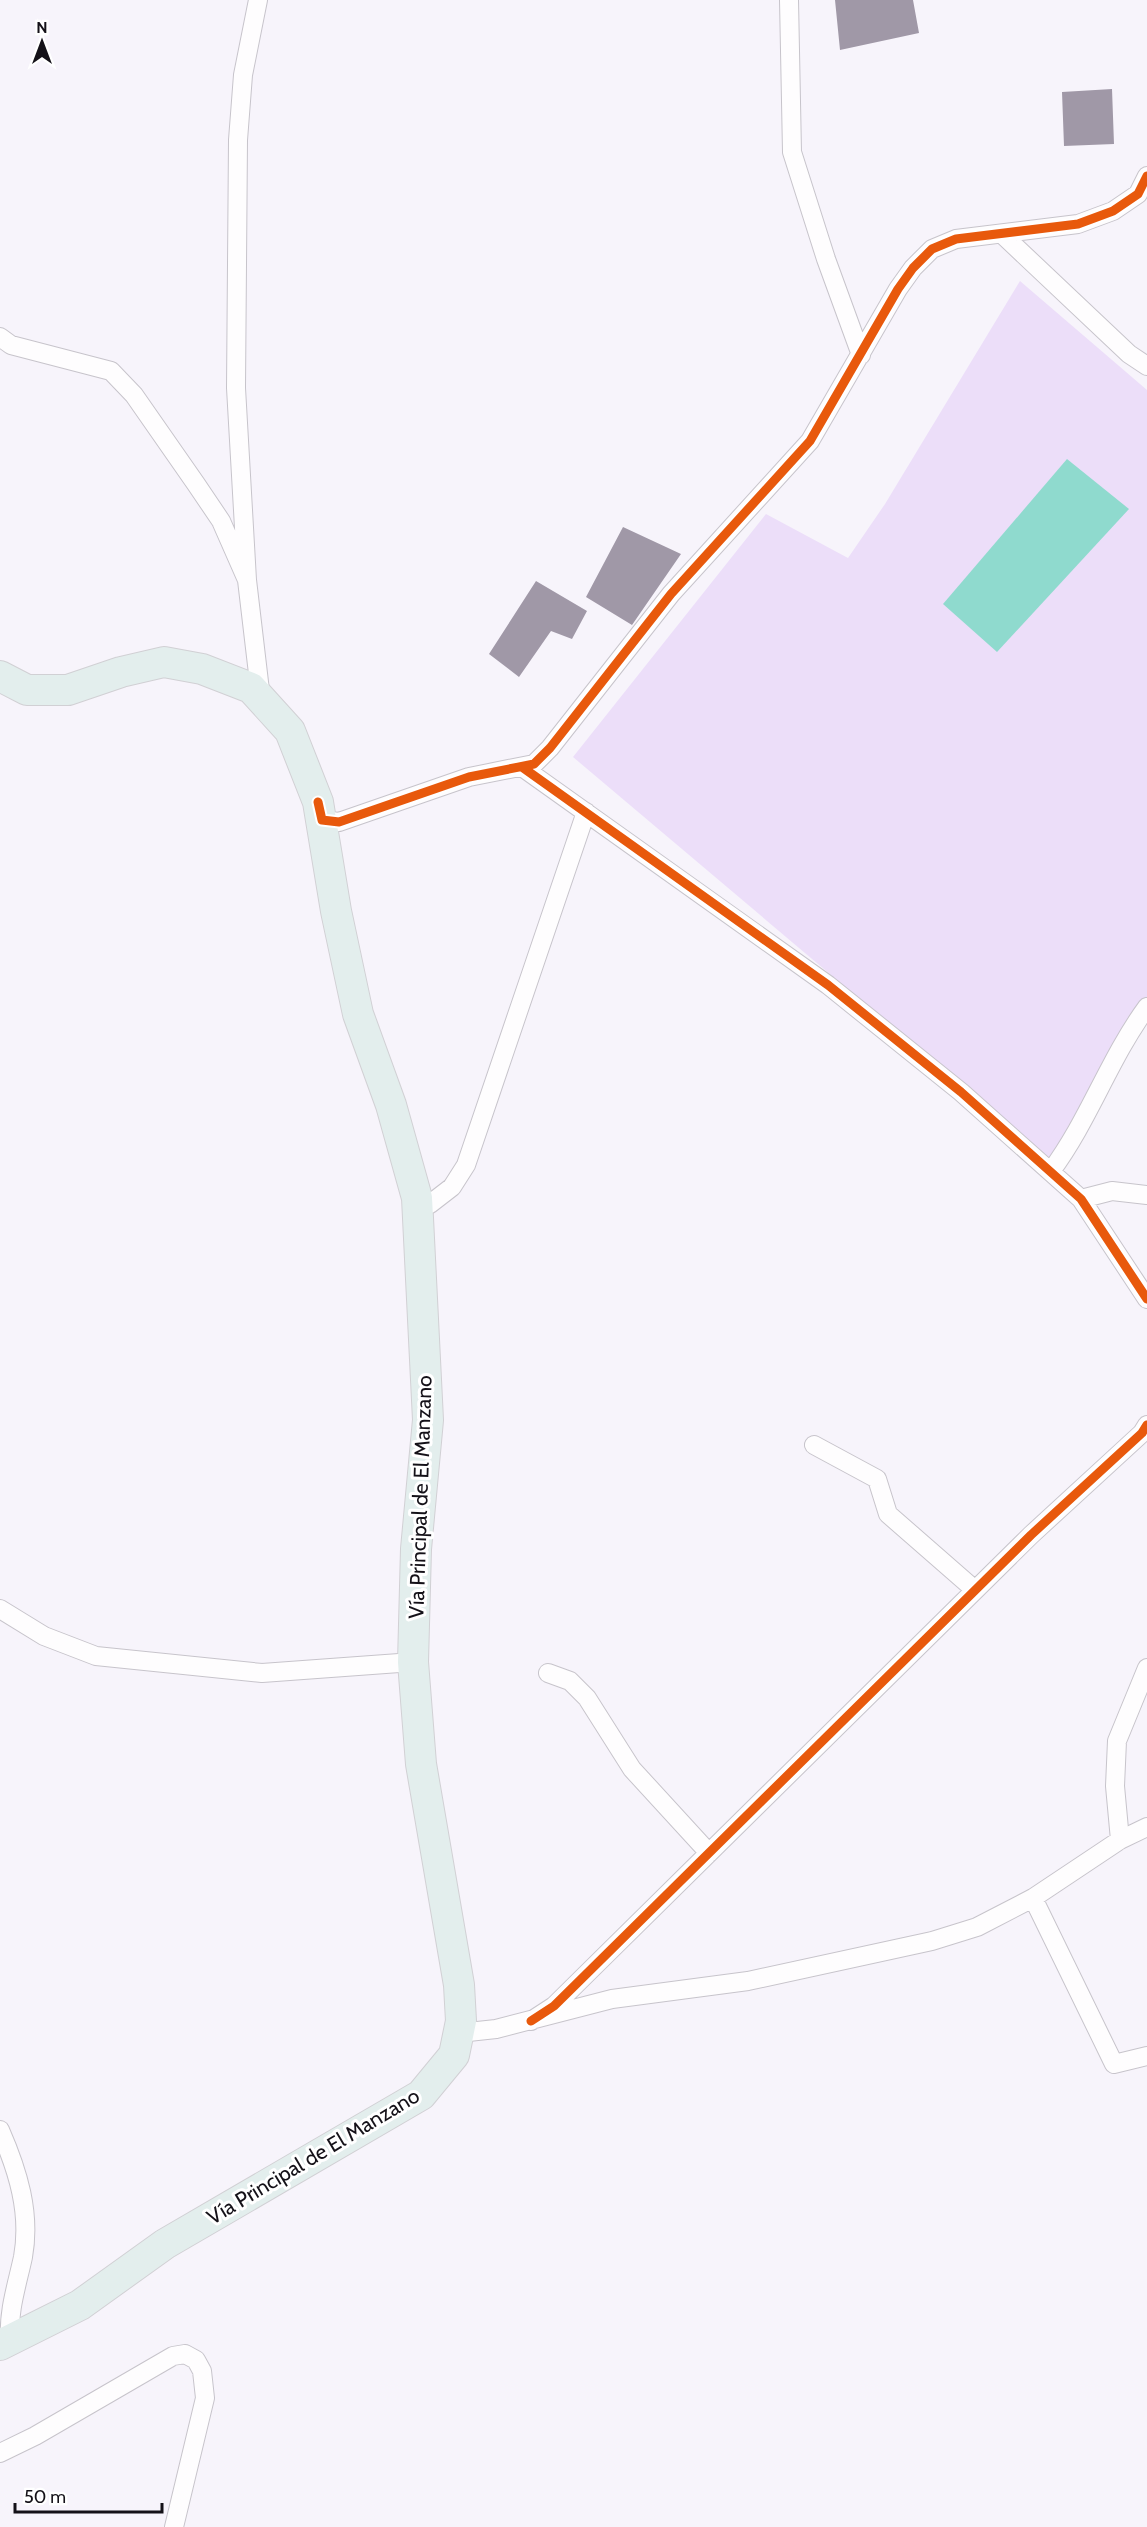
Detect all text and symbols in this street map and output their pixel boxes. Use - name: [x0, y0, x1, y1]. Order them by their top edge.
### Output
- north arrow: [12, 12, 72, 72]
- text: N: [36, 18, 48, 37]
- street label: Vía Principal de El Manzano: [403, 1375, 437, 1619]
- street label: Vía Principal de El Manzano: [202, 2083, 424, 2229]
- scale bar: [15, 2476, 162, 2514]
- text: 50 m: [24, 2486, 66, 2508]

